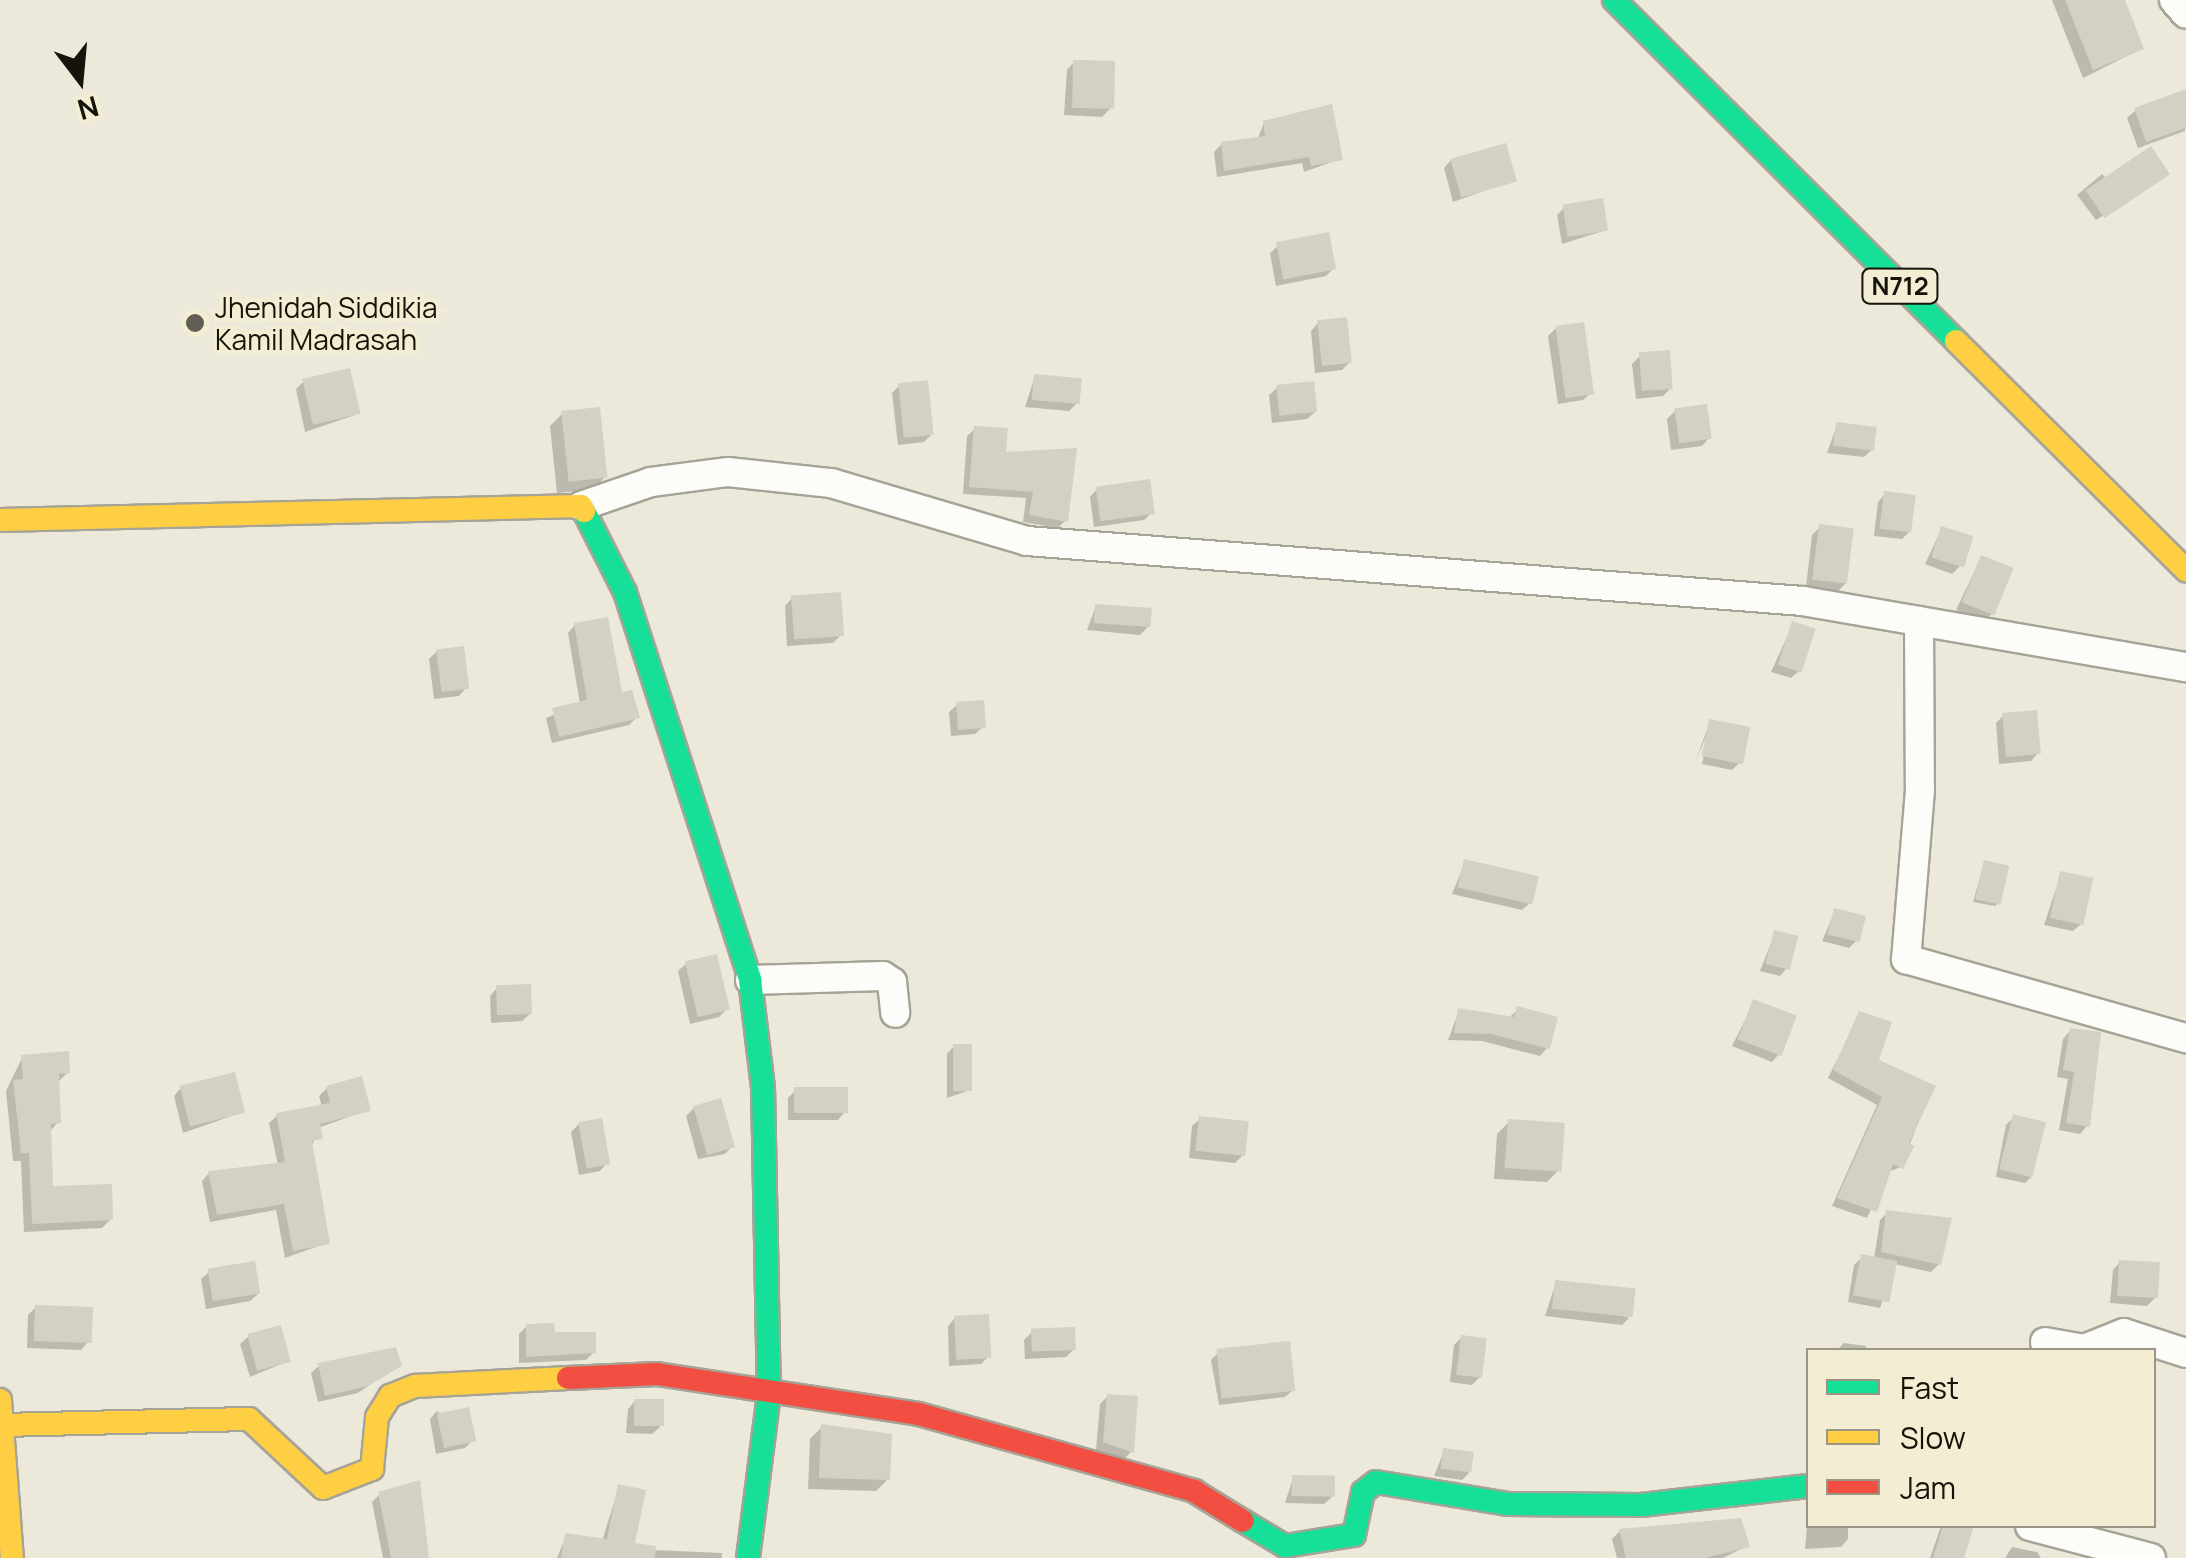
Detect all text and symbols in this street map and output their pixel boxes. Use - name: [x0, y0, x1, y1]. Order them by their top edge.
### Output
- north arrow: [30, 30, 130, 130]
- text: N: [73, 88, 103, 130]
- road number: N712: [1860, 266, 1940, 306]
- place label: Jhenidah Siddikia Kamil Madrasah: [215, 290, 438, 356]
- marker: Jhenidah Siddikia Kamil Madrasah: [184, 312, 206, 334]
- legend: [1806, 1348, 2156, 1528]
- text: Fast: [1900, 1367, 1959, 1408]
- text: Slow: [1900, 1417, 1966, 1458]
- text: Jam: [1900, 1467, 1956, 1508]

